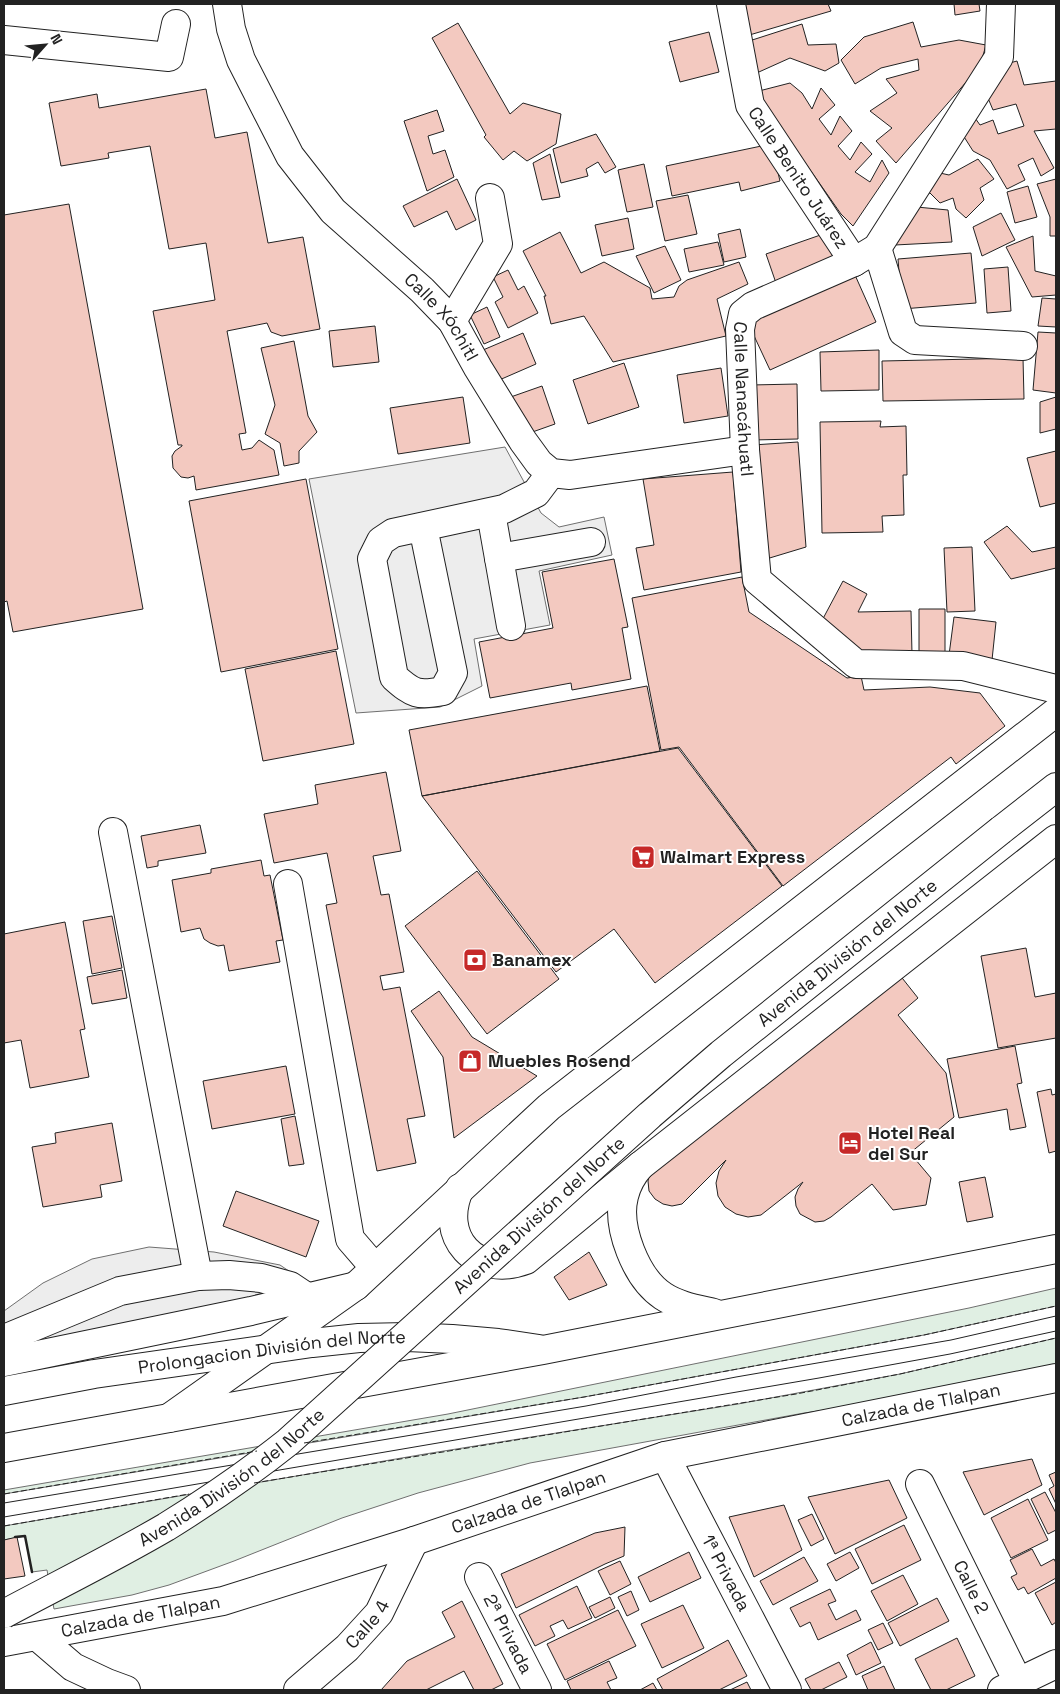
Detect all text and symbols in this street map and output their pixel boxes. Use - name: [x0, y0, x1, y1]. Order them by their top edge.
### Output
- north arrow: [20, 20, 70, 70]
- text: N: [46, 31, 67, 47]
- street label: Calle Benito Juárez: [743, 102, 854, 253]
- street label: Calle Xóchitl: [400, 268, 484, 365]
- street label: Calle Nanacáhuatl: [728, 320, 759, 477]
- supermarket icon: Walmart Express: [630, 844, 656, 870]
- place label: Walmart Express: [660, 845, 805, 868]
- street label: Avenida División del Norte: [752, 873, 942, 1031]
- bank icon: Banamex: [462, 947, 488, 973]
- place label: Banamex: [492, 948, 572, 971]
- shop icon: Muebles Rosend: [457, 1048, 483, 1074]
- place label: Muebles Rosend: [488, 1049, 631, 1072]
- place label: Hotel Real del Sur: [868, 1121, 955, 1165]
- hotel icon: Hotel Real del Sur: [837, 1130, 863, 1156]
- street label: Avenida División del Norte: [448, 1131, 630, 1298]
- street label: Prolongacion División del Norte: [136, 1325, 406, 1379]
- street label: Calzada de Tlalpan: [839, 1377, 1002, 1432]
- street label: Avenida División del Norte: [134, 1403, 329, 1551]
- street label: Calzada de Tlalpan: [448, 1465, 609, 1539]
- street label: 1ª Privada: [697, 1531, 756, 1615]
- street label: Calle 2: [949, 1556, 994, 1617]
- street label: Calzada de Tlalpan: [59, 1590, 222, 1642]
- street label: 2ª Privada: [479, 1590, 538, 1678]
- street label: Calle 4: [340, 1596, 394, 1653]

